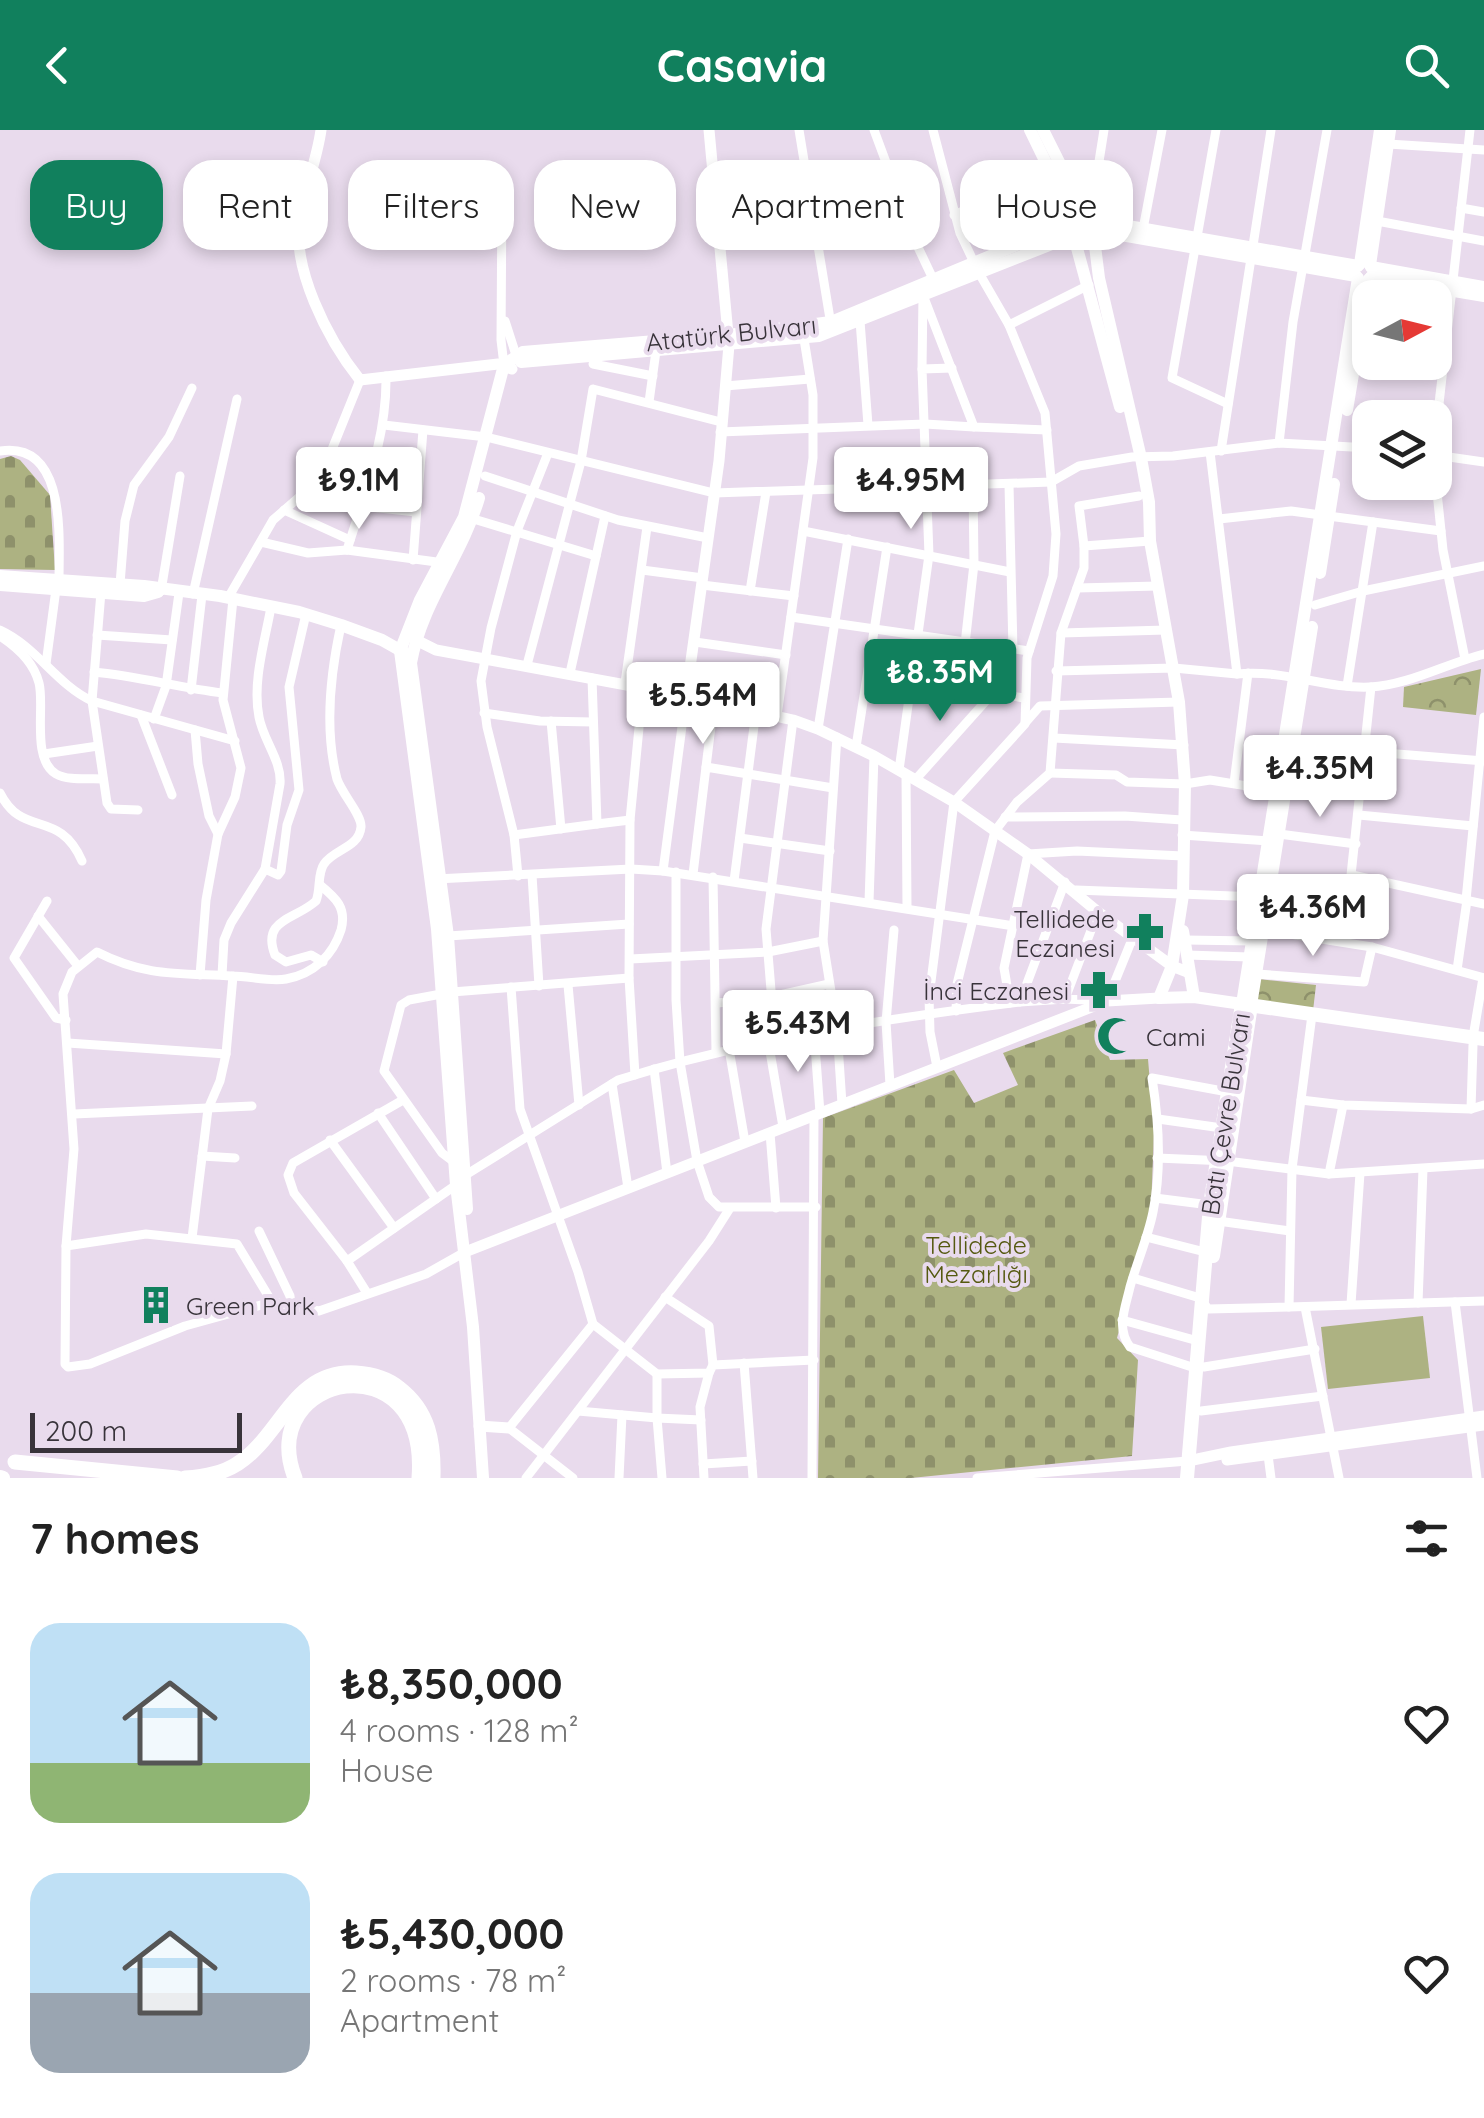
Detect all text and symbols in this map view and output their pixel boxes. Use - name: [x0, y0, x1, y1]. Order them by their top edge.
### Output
- text: Casavia: [657, 37, 827, 93]
- icon: back: [30, 38, 85, 93]
- icon: search: [1399, 38, 1454, 93]
- chip: Buy: [30, 160, 163, 250]
- chip: Rent: [183, 160, 328, 250]
- chip: Filters: [348, 160, 514, 250]
- chip: New: [534, 160, 676, 250]
- chip: Apartment: [696, 160, 940, 250]
- chip: House: [960, 160, 1133, 250]
- north arrow: [1352, 280, 1452, 380]
- map controls: [1352, 280, 1452, 500]
- street label: Atatürk Bulvarı: [644, 309, 818, 357]
- button: layers: [1352, 400, 1452, 500]
- pin: ₺9.1M: [289, 447, 429, 532]
- pin: ₺4.95M: [830, 447, 992, 532]
- text: ₺9.1M: [318, 459, 400, 499]
- text: ₺4.95M: [856, 459, 966, 499]
- pin: ₺8.35M: [859, 639, 1021, 724]
- text: ₺8.35M: [886, 651, 994, 691]
- pin: ₺5.54M: [622, 662, 784, 747]
- text: ₺5.54M: [649, 674, 757, 714]
- pin: ₺4.35M: [1239, 735, 1401, 820]
- text: ₺4.35M: [1266, 747, 1374, 787]
- pin: ₺4.36M: [1232, 874, 1394, 959]
- text: ₺4.36M: [1259, 886, 1367, 926]
- place label: Tellidede Eczanesi: [1013, 903, 1115, 963]
- pharmacy icon: Tellidede Eczanesi: [1124, 911, 1166, 953]
- pharmacy icon: İnci Eczanesi: [1078, 969, 1120, 1011]
- place label: İnci Eczanesi: [923, 975, 1069, 1006]
- pin: ₺5.43M: [717, 990, 879, 1075]
- text: ₺5.43M: [745, 1002, 851, 1042]
- street label: Batı Çevre Bulvarı: [1194, 1011, 1256, 1217]
- mosque icon: Cami: [1095, 1015, 1137, 1057]
- place label: Cami: [1146, 1021, 1206, 1052]
- park label: Tellidede Mezarlığı: [924, 1229, 1028, 1289]
- building icon: Green Park: [135, 1284, 177, 1326]
- place label: Green Park: [186, 1290, 315, 1321]
- scale bar: [30, 1408, 242, 1452]
- text: 200 m: [45, 1413, 127, 1448]
- icon: filters: [1399, 1511, 1454, 1566]
- text: 7 homes: [30, 1512, 199, 1565]
- text: ₺8,350,000: [340, 1657, 563, 1710]
- icon: home: [110, 1663, 230, 1783]
- icon: heart: [1399, 1696, 1454, 1751]
- text: 4 rooms · 128 m²: [340, 1710, 579, 1750]
- text: House: [340, 1750, 434, 1790]
- text: ₺5,430,000: [340, 1907, 564, 1960]
- icon: home: [110, 1913, 230, 2033]
- icon: heart: [1399, 1946, 1454, 2001]
- text: 2 rooms · 78 m²: [340, 1960, 566, 2000]
- text: Apartment: [340, 2000, 499, 2040]

